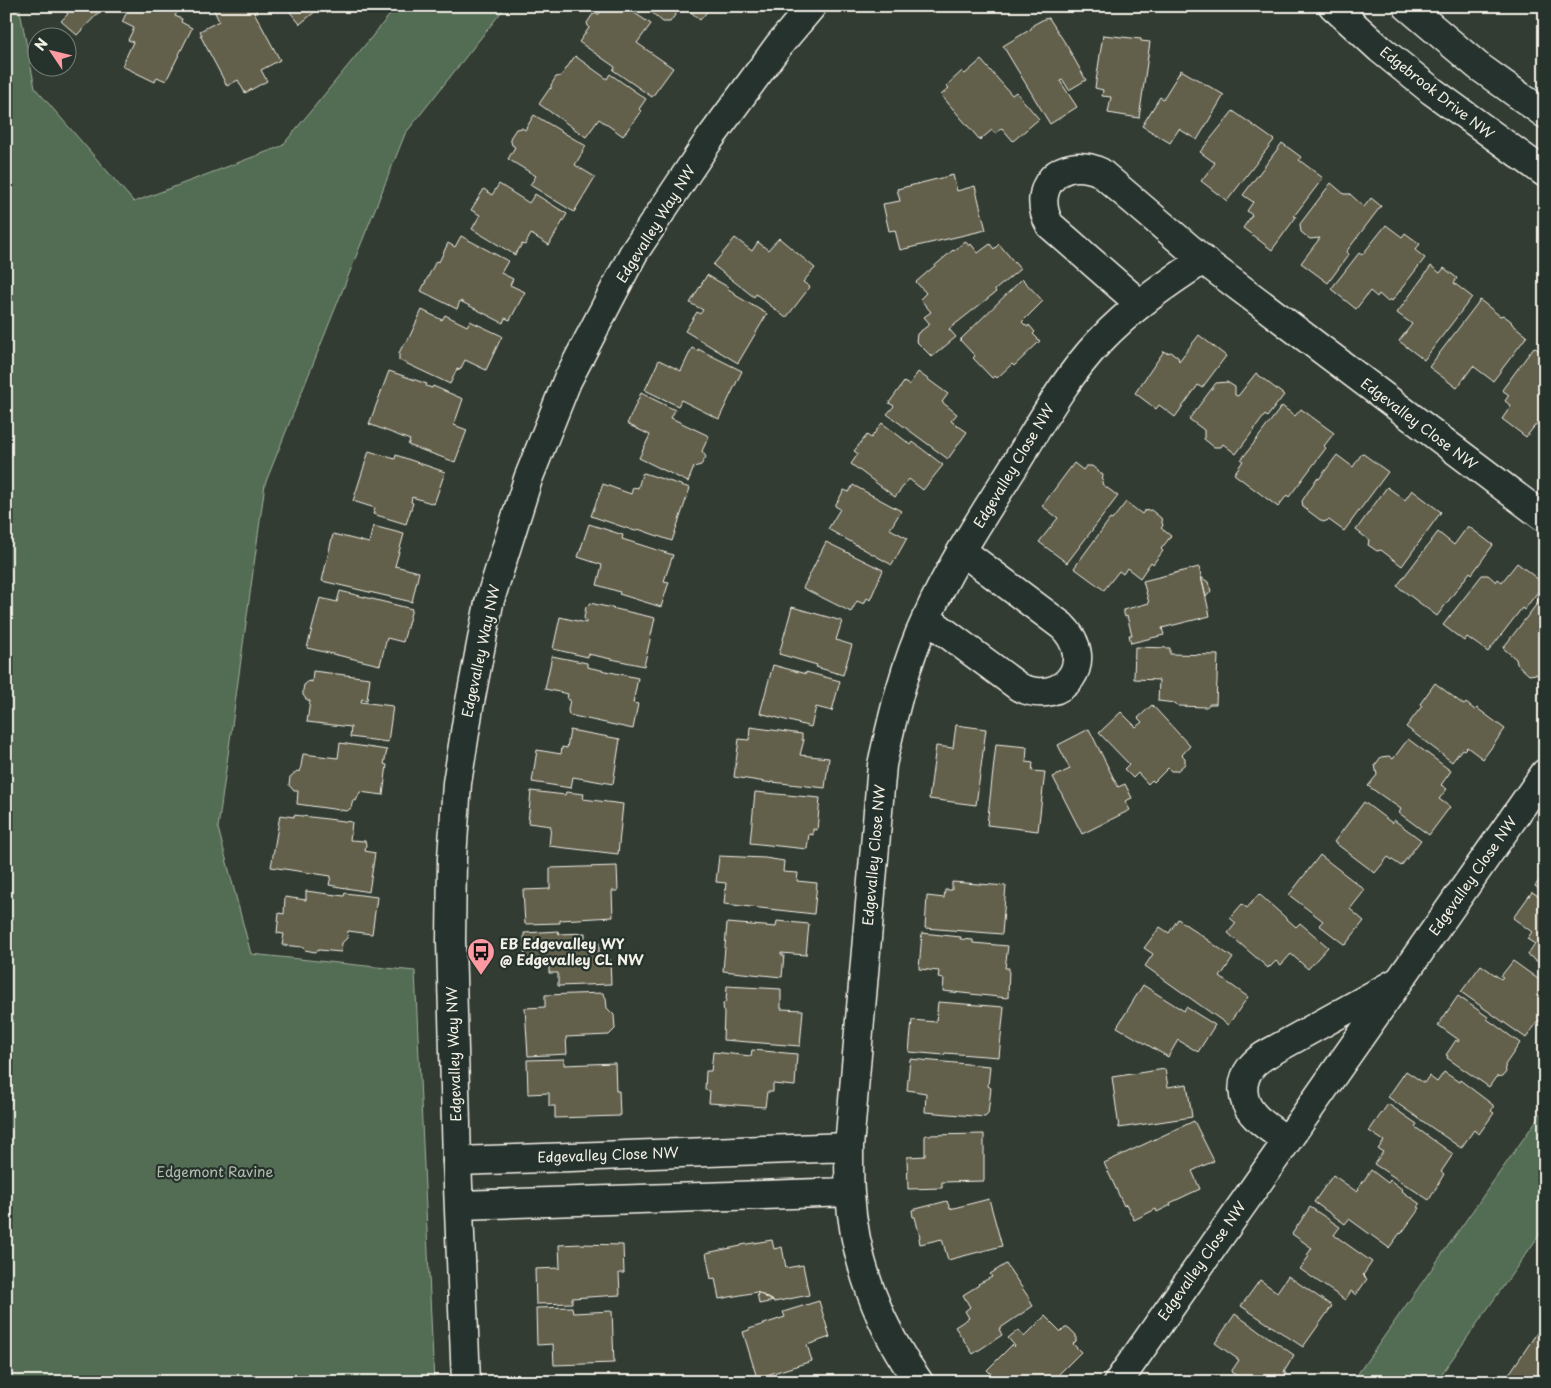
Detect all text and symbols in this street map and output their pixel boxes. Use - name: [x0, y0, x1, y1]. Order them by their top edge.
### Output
- north arrow: [28, 28, 78, 78]
- text: N: [29, 34, 53, 55]
- street label: Edgebrook Drive NW: [1376, 41, 1499, 144]
- street label: Edgevalley Way NW: [611, 161, 700, 287]
- street label: Edgevalley Close NW: [1356, 373, 1482, 475]
- street label: Edgevalley Close NW: [968, 400, 1059, 532]
- street label: Edgevalley Way NW: [456, 583, 505, 719]
- street label: Edgevalley Close NW: [857, 784, 890, 926]
- street label: Edgevalley Close NW: [1423, 812, 1522, 940]
- place label: EB Edgevalley WY @ Edgevalley CL NW: [500, 933, 644, 970]
- bus stop icon: EB Edgevalley WY @ Edgevalley CL NW: [466, 937, 496, 976]
- street label: Edgevalley Way NW: [441, 986, 466, 1122]
- street label: Edgevalley Close NW: [537, 1142, 679, 1167]
- park label: Edgemont Ravine: [157, 1161, 274, 1182]
- street label: Edgevalley Close NW: [1152, 1197, 1251, 1325]

